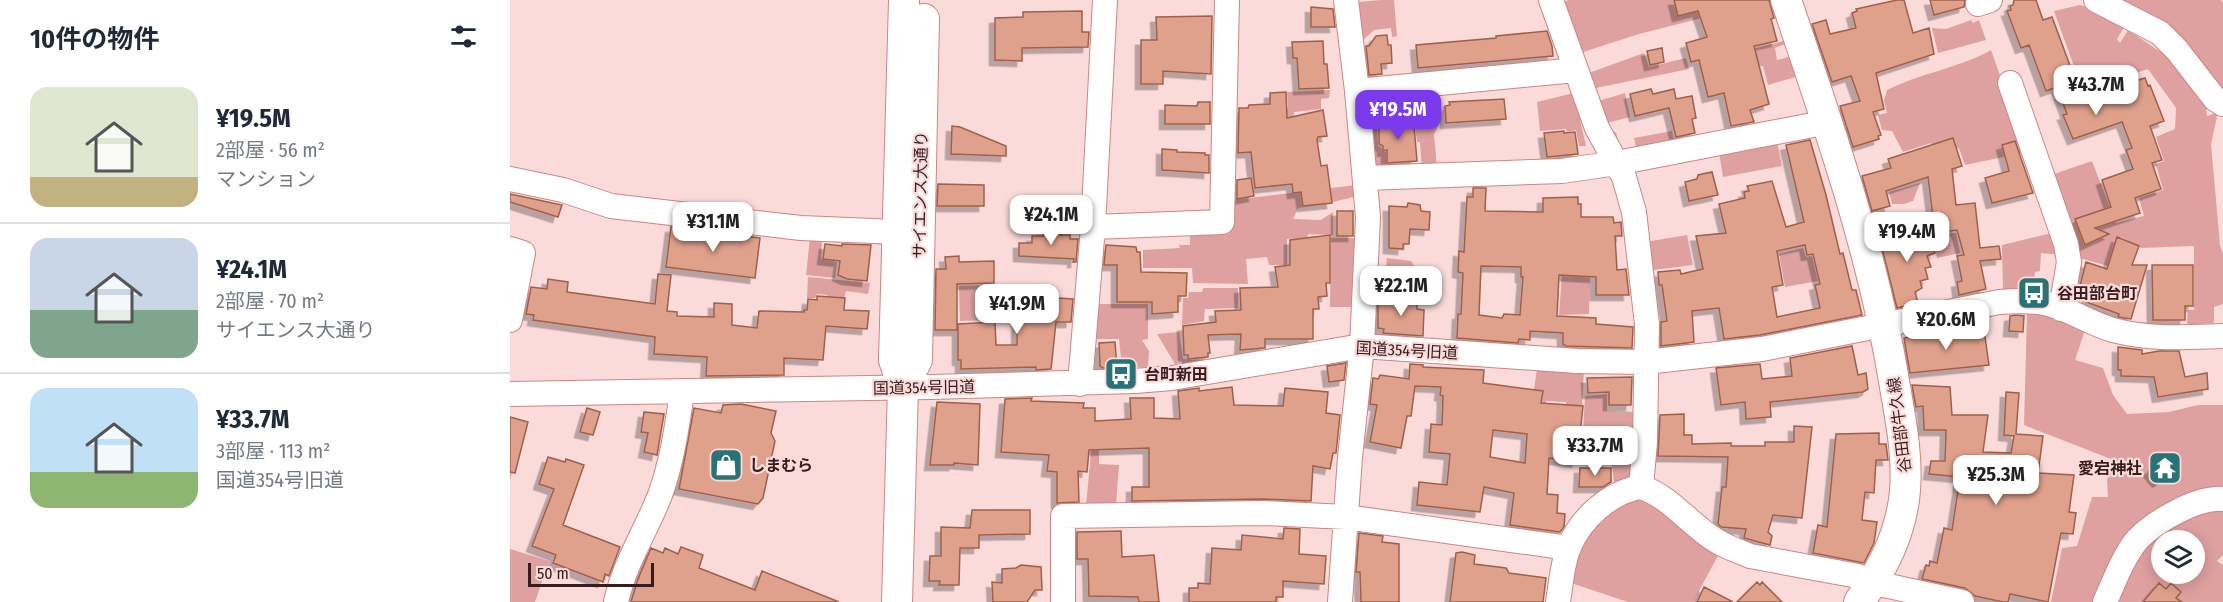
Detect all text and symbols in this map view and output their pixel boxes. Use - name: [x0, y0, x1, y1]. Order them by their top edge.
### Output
- icon: filters: [447, 20, 480, 53]
- text: 10件の物件: [30, 24, 159, 55]
- pin: ¥43.7M: [2047, 65, 2145, 116]
- text: ¥43.7M: [2068, 72, 2124, 96]
- pin: ¥19.5M: [1349, 90, 1447, 141]
- text: ¥19.5M: [1369, 97, 1427, 121]
- text: ¥19.5M: [216, 103, 291, 134]
- icon: home: [78, 111, 150, 183]
- street label: サイエンス大通り: [910, 131, 931, 259]
- text: 2部屋 · 56 m²: [216, 138, 325, 162]
- text: マンション: [216, 167, 316, 191]
- pin: ¥24.1M: [1002, 195, 1100, 246]
- pin: ¥31.1M: [664, 202, 762, 253]
- text: ¥24.1M: [1024, 202, 1078, 226]
- text: ¥31.1M: [686, 209, 740, 233]
- pin: ¥19.4M: [1858, 212, 1956, 263]
- text: ¥19.4M: [1878, 219, 1936, 243]
- text: ¥24.1M: [216, 254, 287, 285]
- icon: home: [78, 262, 150, 334]
- pin: ¥22.1M: [1352, 266, 1450, 317]
- text: ¥22.1M: [1374, 273, 1428, 297]
- bus stop icon: 谷田部台町: [2016, 275, 2052, 311]
- pin: ¥41.9M: [968, 284, 1066, 335]
- place label: 谷田部台町: [2057, 284, 2137, 303]
- text: 2部屋 · 70 m²: [216, 289, 324, 313]
- text: ¥41.9M: [989, 291, 1045, 315]
- pin: ¥20.6M: [1897, 300, 1995, 351]
- text: ¥20.6M: [1916, 307, 1976, 331]
- text: サイエンス大通り: [216, 318, 375, 342]
- street label: 国道354号旧道: [1355, 338, 1459, 363]
- bus stop icon: 台町新田: [1103, 356, 1139, 392]
- place label: 台町新田: [1144, 365, 1208, 384]
- street label: 谷田部牛久線: [1884, 376, 1915, 474]
- street label: 国道354号旧道: [873, 377, 975, 398]
- text: ¥33.7M: [216, 404, 290, 435]
- icon: home: [78, 412, 150, 484]
- pin: ¥33.7M: [1546, 426, 1644, 477]
- text: ¥33.7M: [1567, 433, 1623, 457]
- text: 3部屋 · 113 m²: [216, 439, 330, 463]
- shop icon: しまむら: [708, 447, 744, 483]
- temple icon: 愛宕神社: [2147, 450, 2183, 486]
- pin: ¥25.3M: [1947, 455, 2045, 506]
- place label: しまむら: [749, 456, 813, 475]
- place label: 愛宕神社: [2078, 459, 2142, 478]
- text: ¥25.3M: [1967, 462, 2025, 486]
- text: 国道354号旧道: [216, 468, 344, 492]
- map controls: [2151, 530, 2205, 584]
- button: layers: [2151, 530, 2205, 584]
- scale bar: [528, 560, 654, 588]
- text: 50 m: [537, 564, 569, 583]

